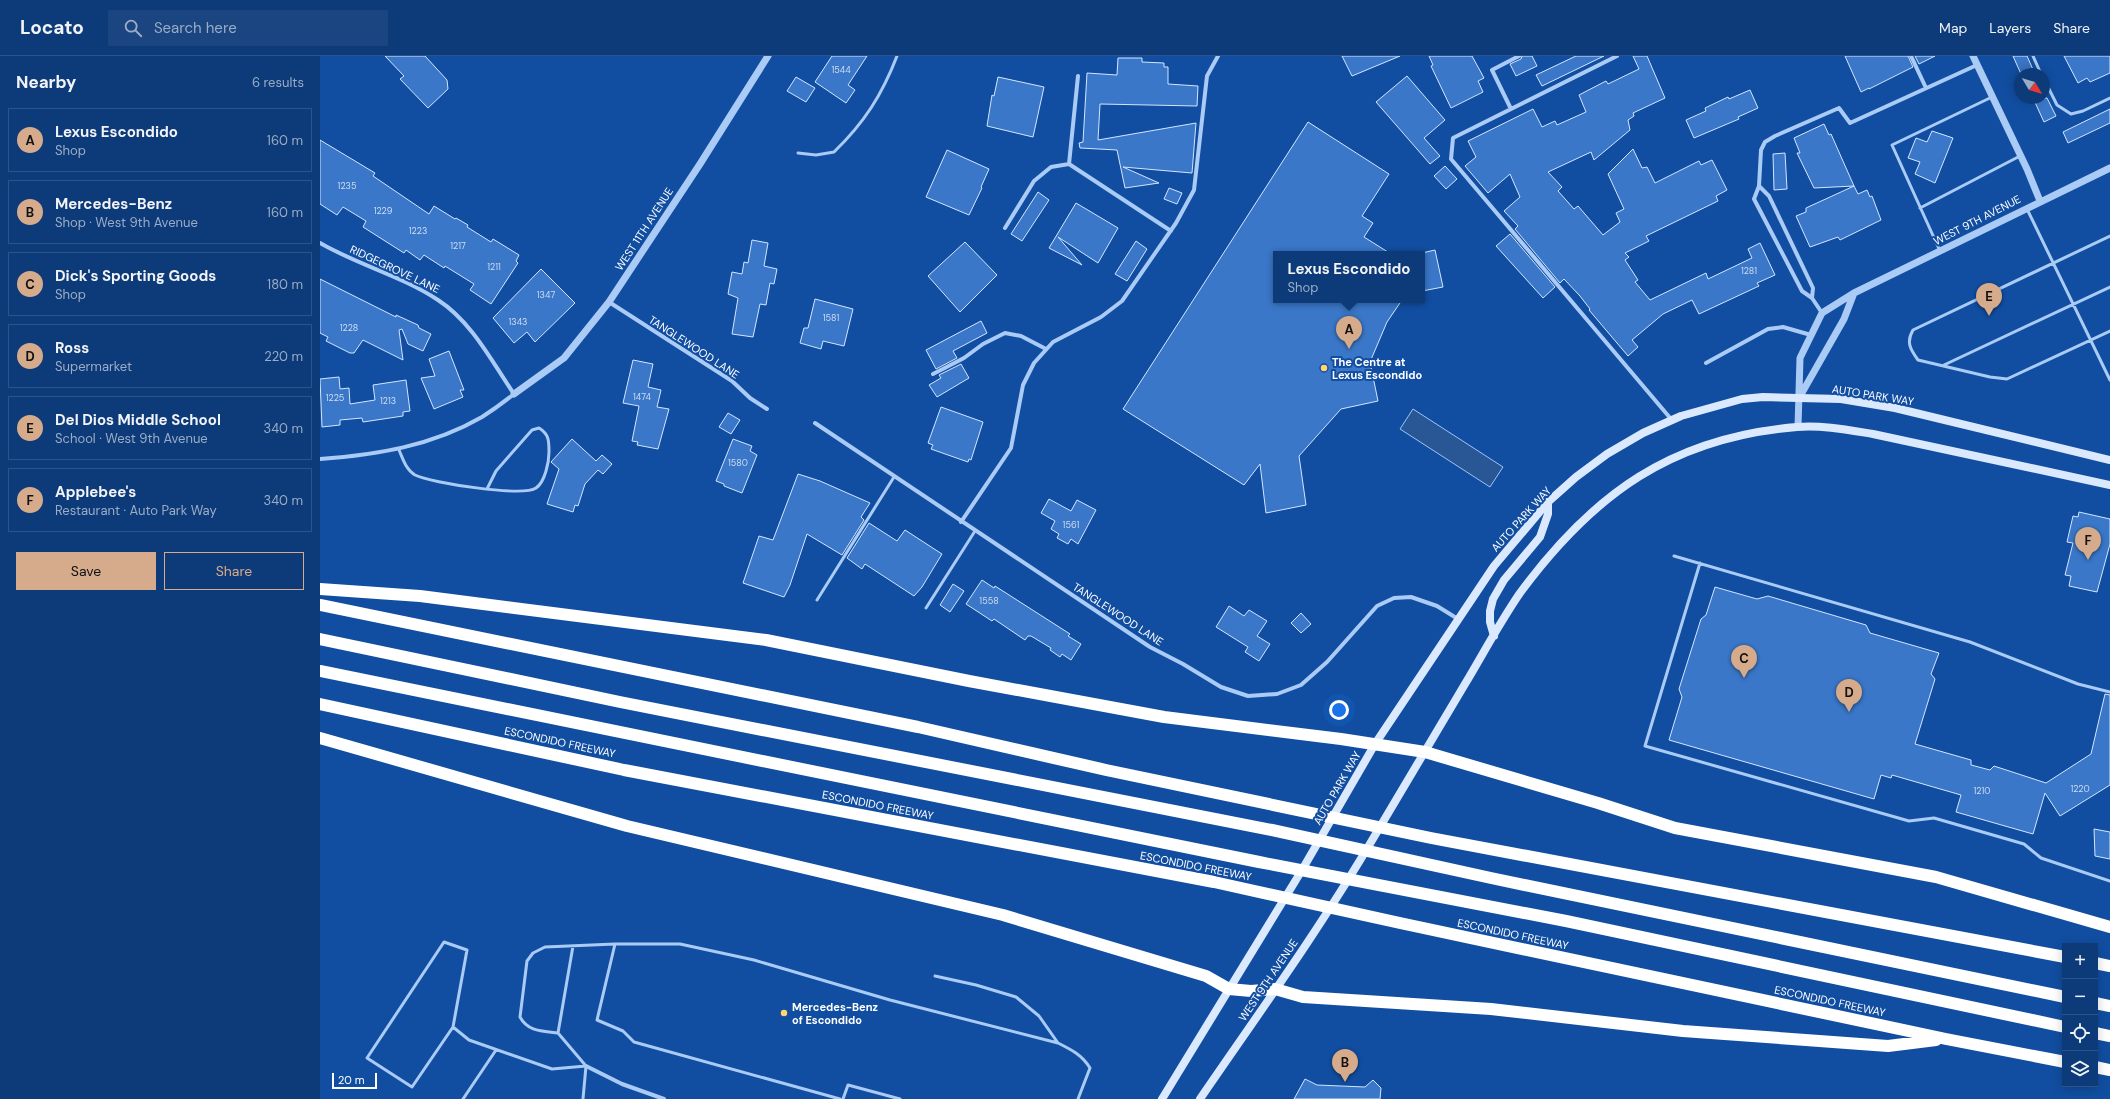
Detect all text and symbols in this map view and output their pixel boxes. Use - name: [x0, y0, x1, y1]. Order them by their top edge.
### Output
- search box: [108, 10, 388, 46]
- text: Locato: [20, 15, 84, 40]
- icon: search: [122, 17, 144, 39]
- text: Search here: [154, 18, 237, 38]
- text: Map: [1939, 19, 1967, 37]
- text: Layers: [1989, 19, 2031, 37]
- text: Share: [2053, 19, 2090, 37]
- house number: 1544: [831, 64, 851, 76]
- north arrow: [2014, 68, 2050, 104]
- text: Nearby: [16, 71, 76, 93]
- text: 6 results: [252, 74, 304, 91]
- text: Lexus Escondido: [55, 122, 178, 142]
- text: A: [25, 132, 35, 149]
- text: 160 m: [267, 132, 303, 149]
- text: Shop: [55, 142, 86, 159]
- house number: 1235: [338, 180, 356, 192]
- street label: WEST 11TH AVENUE: [612, 185, 676, 273]
- street label: WEST 9TH AVENUE: [1931, 192, 2023, 248]
- text: Mercedes-Benz: [55, 194, 172, 214]
- text: B: [26, 204, 34, 221]
- text: 160 m: [267, 204, 303, 221]
- house number: 1229: [374, 205, 393, 217]
- text: Shop · West 9th Avenue: [55, 214, 198, 231]
- house number: 1223: [409, 225, 427, 237]
- house number: 1217: [450, 240, 466, 252]
- street label: RIDGEGROVE LANE: [348, 242, 442, 296]
- popup: [1273, 251, 1425, 303]
- text: Lexus Escondido: [1288, 259, 1411, 279]
- house number: 1211: [487, 261, 501, 273]
- house number: 1281: [1741, 265, 1757, 277]
- text: Dick's Sporting Goods: [55, 266, 216, 286]
- text: C: [25, 276, 35, 293]
- text: 180 m: [267, 276, 303, 293]
- text: Shop: [1288, 279, 1318, 296]
- pin: E: [1976, 283, 2002, 316]
- text: Shop: [55, 286, 86, 303]
- house number: 1347: [537, 289, 555, 301]
- street label: TANGLEWOOD LANE: [646, 312, 742, 382]
- house number: 1581: [823, 312, 839, 324]
- house number: 1343: [509, 316, 527, 328]
- pin: A: [1336, 316, 1362, 349]
- house number: 1228: [340, 322, 358, 334]
- text: Ross: [55, 338, 89, 358]
- text: D: [25, 348, 35, 365]
- text: 220 m: [264, 348, 303, 365]
- place label: The Centre at Lexus Escondido: [1332, 355, 1422, 382]
- text: Supermarket: [55, 358, 132, 375]
- marker: The Centre at Lexus Escondido: [1319, 363, 1329, 373]
- street label: AUTO PARK WAY: [1831, 382, 1916, 408]
- house number: 1474: [633, 391, 652, 403]
- house number: 1225: [326, 392, 344, 404]
- house number: 1213: [380, 395, 396, 407]
- text: Del Dios Middle School: [55, 410, 221, 430]
- text: E: [26, 420, 34, 437]
- text: 340 m: [263, 420, 303, 437]
- text: School · West 9th Avenue: [55, 430, 208, 447]
- house number: 1580: [728, 457, 748, 469]
- text: Applebee's: [55, 482, 136, 502]
- street label: AUTO PARK WAY: [1488, 483, 1554, 554]
- text: F: [26, 492, 34, 509]
- text: 340 m: [263, 492, 303, 509]
- text: Restaurant · Auto Park Way: [55, 502, 217, 519]
- house number: 1561: [1063, 519, 1080, 531]
- pin: F: [2075, 527, 2101, 560]
- button: Save: [16, 552, 156, 590]
- button: Share: [164, 552, 304, 590]
- street label: TANGLEWOOD LANE: [1070, 579, 1166, 649]
- house number: 1558: [979, 595, 999, 607]
- pin: C: [1731, 645, 1757, 678]
- pin: D: [1836, 679, 1862, 712]
- your location: [1329, 700, 1349, 720]
- street label: ESCONDIDO FREEWAY: [503, 723, 617, 761]
- street label: AUTO PARK WAY: [1310, 748, 1364, 827]
- house number: 1220: [2070, 783, 2090, 795]
- house number: 1210: [1974, 785, 1990, 797]
- street label: ESCONDIDO FREEWAY: [821, 787, 936, 823]
- street label: ESCONDIDO FREEWAY: [1139, 848, 1254, 884]
- street label: ESCONDIDO FREEWAY: [1456, 915, 1570, 953]
- street label: WEST 9TH AVENUE: [1235, 936, 1301, 1024]
- map controls: [2062, 943, 2098, 1087]
- button: +: [2062, 943, 2098, 979]
- button: −: [2062, 979, 2098, 1015]
- street label: ESCONDIDO FREEWAY: [1773, 982, 1887, 1020]
- place label: Mercedes-Benz of Escondido: [792, 1000, 878, 1027]
- marker: Mercedes-Benz of Escondido: [779, 1008, 789, 1018]
- button: locate: [2062, 1015, 2098, 1051]
- pin: B: [1332, 1049, 1358, 1082]
- button: layers: [2062, 1051, 2098, 1087]
- scale bar: [332, 1071, 377, 1090]
- text: 20 m: [338, 1073, 364, 1087]

